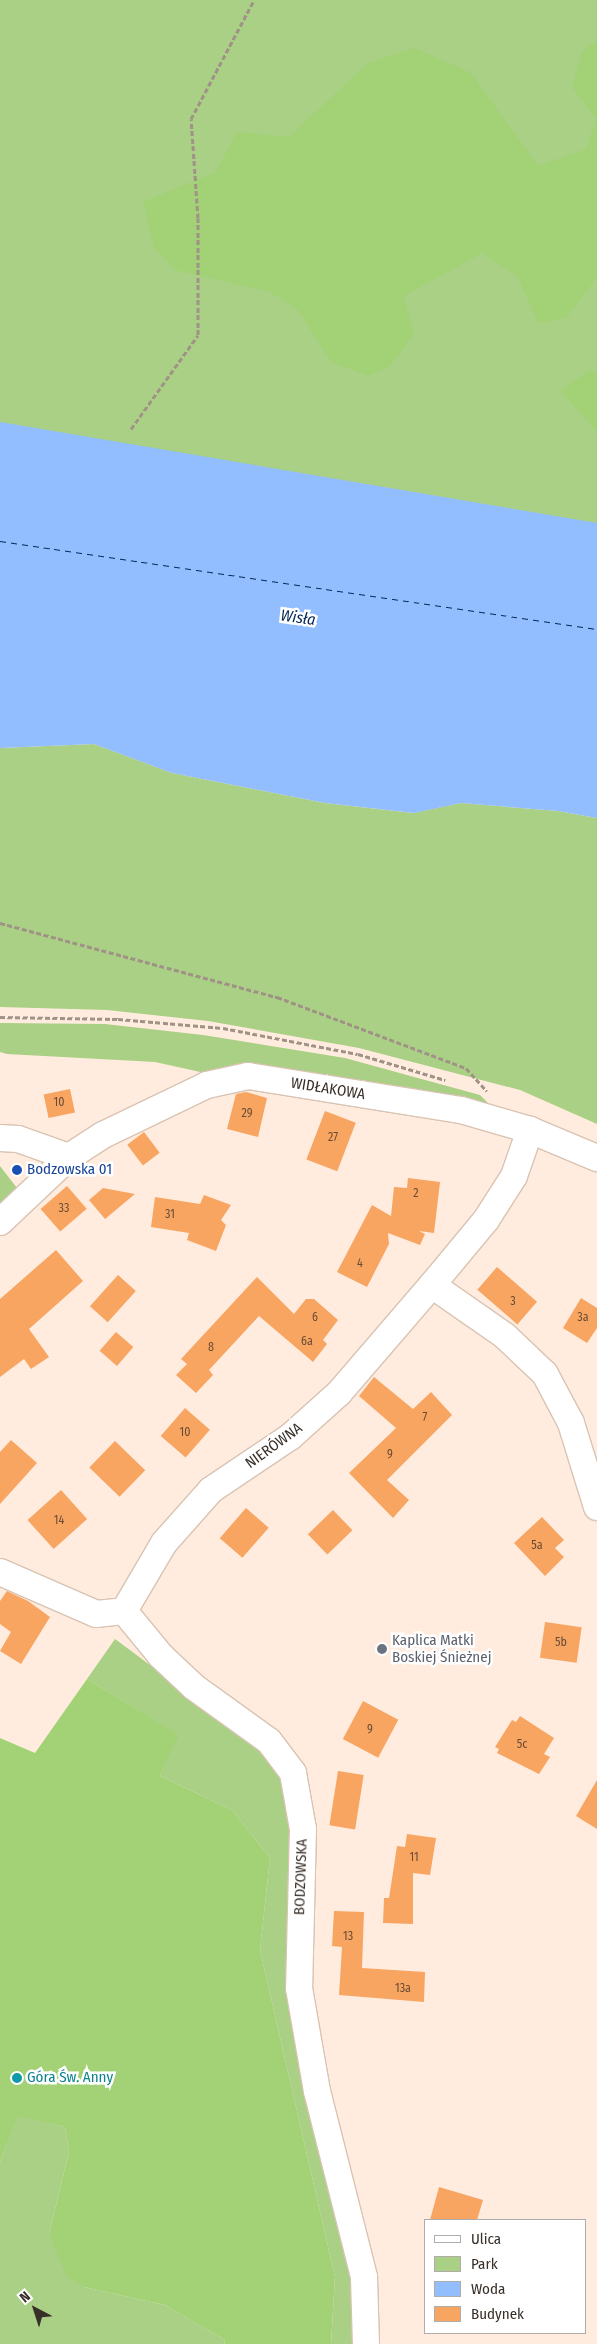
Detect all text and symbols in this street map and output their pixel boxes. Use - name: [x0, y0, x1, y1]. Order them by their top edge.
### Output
- water label: Wisła: [279, 606, 317, 630]
- street label: WIDŁAKOWA: [290, 1074, 366, 1104]
- house number: 10: [54, 1096, 64, 1110]
- house number: 29: [241, 1107, 253, 1121]
- house number: 27: [328, 1131, 338, 1145]
- place label: Bodzowska 01: [27, 1161, 112, 1179]
- marker: Bodzowska 01: [11, 1164, 23, 1176]
- house number: 2: [413, 1187, 419, 1201]
- house number: 33: [59, 1202, 69, 1216]
- house number: 31: [165, 1208, 175, 1222]
- house number: 4: [357, 1257, 363, 1271]
- house number: 3: [510, 1295, 516, 1309]
- house number: 6: [312, 1311, 318, 1325]
- house number: 3a: [577, 1311, 589, 1325]
- house number: 6a: [301, 1335, 313, 1349]
- house number: 8: [208, 1341, 214, 1355]
- house number: 7: [423, 1411, 427, 1425]
- street label: NIERÓWNA: [242, 1419, 306, 1473]
- house number: 10: [180, 1426, 190, 1440]
- house number: 9: [387, 1448, 393, 1462]
- house number: 14: [54, 1514, 64, 1528]
- house number: 5a: [531, 1539, 543, 1553]
- place label: Kaplica Matki Boskiej Śnieżnej: [392, 1631, 491, 1666]
- house number: 5b: [555, 1636, 567, 1650]
- marker: Kaplica Matki Boskiej Śnieżnej: [376, 1643, 388, 1655]
- house number: 9: [367, 1723, 373, 1737]
- house number: 5c: [517, 1738, 527, 1752]
- street label: BODZOWSKA: [291, 1838, 311, 1916]
- house number: 11: [409, 1851, 419, 1865]
- house number: 13: [343, 1930, 353, 1944]
- house number: 13a: [395, 1982, 411, 1996]
- place label: Góra Św. Anny: [27, 2069, 113, 2087]
- marker: Góra Św. Anny: [11, 2072, 23, 2084]
- legend: [424, 2219, 587, 2334]
- text: Ulica: [471, 2230, 501, 2248]
- text: Park: [471, 2255, 498, 2273]
- text: Woda: [471, 2280, 505, 2298]
- north arrow: [10, 2284, 60, 2334]
- text: N: [16, 2288, 34, 2306]
- text: Budynek: [471, 2305, 524, 2323]

